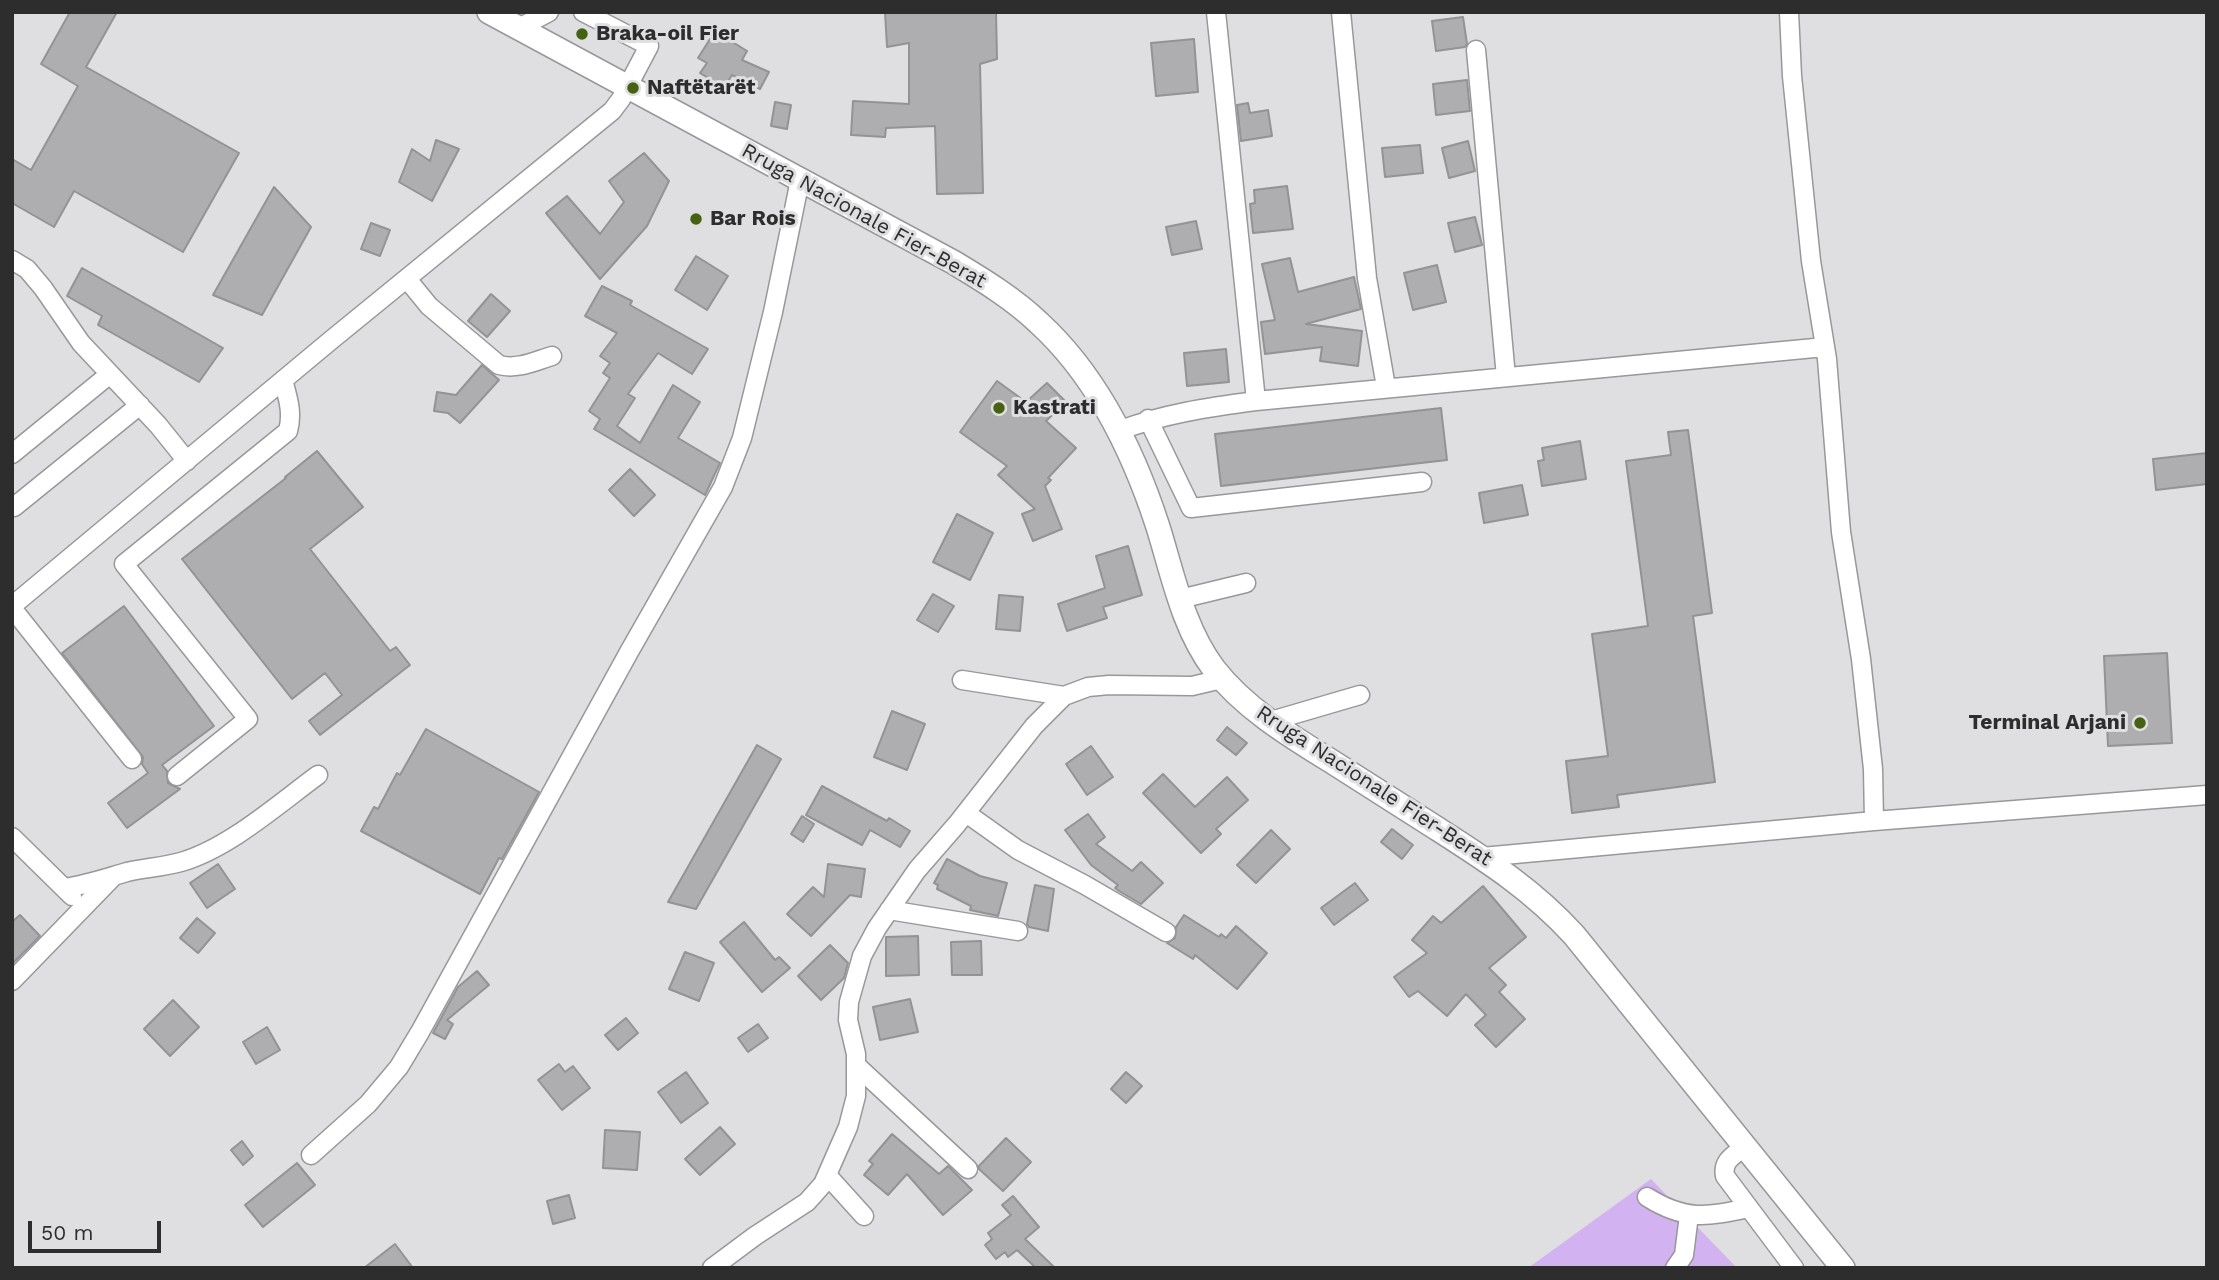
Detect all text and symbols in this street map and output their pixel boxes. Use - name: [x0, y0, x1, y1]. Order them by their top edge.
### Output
- place label: Braka-oil Fier: [596, 21, 739, 47]
- marker: Braka-oil Fier: [574, 26, 590, 42]
- place label: Naftëtarët: [647, 75, 755, 101]
- marker: Naftëtarët: [625, 80, 641, 96]
- street label: Rruga Nacionale Fier-Berat: [737, 138, 991, 294]
- place label: Bar Rois: [710, 206, 796, 232]
- marker: Bar Rois: [688, 211, 704, 227]
- place label: Kastrati: [1013, 395, 1096, 421]
- marker: Kastrati: [991, 400, 1007, 416]
- street label: Rruga Nacionale Fier-Berat: [1251, 700, 1497, 872]
- place label: Terminal Arjani: [1968, 710, 2126, 736]
- marker: Terminal Arjani: [2132, 715, 2148, 731]
- scale bar: [32, 1206, 164, 1250]
- text: 50 m: [41, 1220, 93, 1245]

